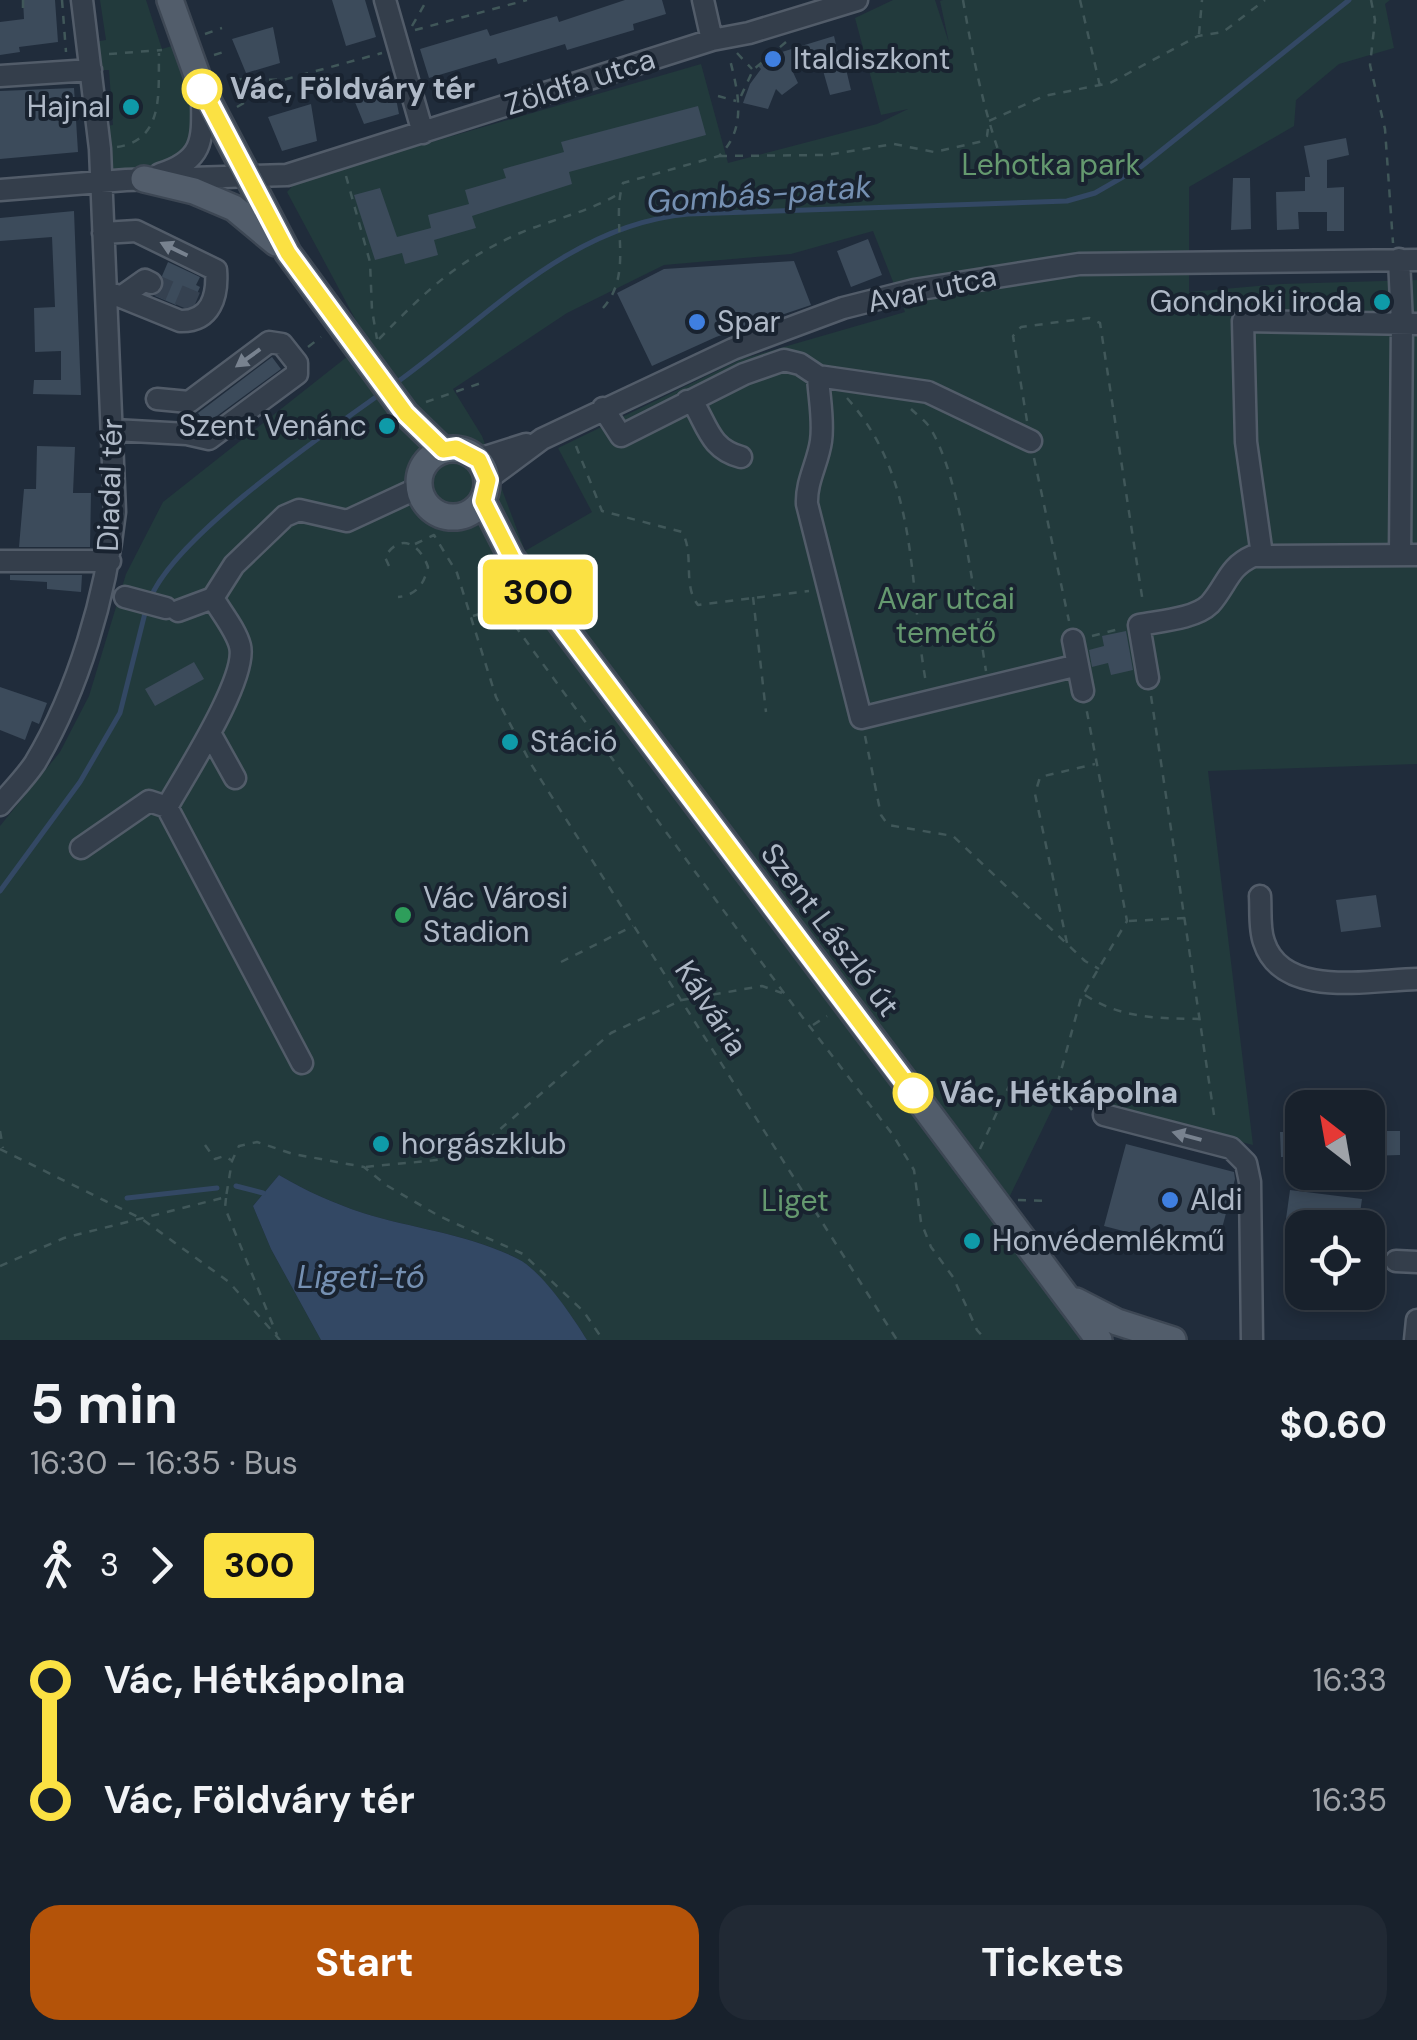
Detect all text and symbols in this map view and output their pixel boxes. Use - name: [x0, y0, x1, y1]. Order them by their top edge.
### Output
- street label: Zöldfa utca: [500, 39, 660, 124]
- place label: Italdiszkont: [793, 39, 950, 78]
- marker: Italdiszkont: [762, 48, 784, 70]
- place label: Vác, Földváry tér: [230, 69, 475, 108]
- marker: Vác, Földváry tér: [183, 70, 221, 108]
- place label: Hajnal: [27, 87, 111, 126]
- marker: Hajnal: [120, 96, 142, 118]
- park label: Lehotka park: [961, 145, 1141, 184]
- water label: Gombás-patak: [645, 165, 874, 223]
- one-way arrow: [159, 241, 188, 258]
- street label: Avar utca: [864, 256, 1000, 321]
- place label: Gondnoki iroda: [1149, 282, 1362, 321]
- marker: Gondnoki iroda: [1371, 291, 1393, 313]
- place label: Spar: [717, 302, 781, 341]
- marker: Spar: [686, 311, 708, 333]
- one-way arrow: [235, 348, 261, 367]
- place label: Szent Venánc: [179, 406, 367, 445]
- marker: Szent Venánc: [376, 415, 398, 437]
- street label: Diadal tér: [88, 418, 131, 552]
- line badge: 300: [480, 560, 596, 624]
- text: 300: [503, 569, 573, 615]
- park label: Avar utcai temető: [877, 579, 1015, 652]
- place label: Stáció: [530, 722, 618, 761]
- marker: Stáció: [499, 731, 521, 753]
- street label: Szent László út: [752, 835, 908, 1024]
- place label: Vác Városi Stadion: [423, 878, 568, 951]
- marker: Vác Városi Stadion: [392, 904, 414, 926]
- street label: Kálvária: [666, 953, 757, 1063]
- place label: Vác, Hétkápolna: [940, 1073, 1178, 1112]
- marker: Vác, Hétkápolna: [894, 1074, 932, 1112]
- north arrow: [1285, 1090, 1385, 1190]
- map controls: [1285, 1090, 1385, 1310]
- place label: horgászklub: [401, 1124, 566, 1163]
- one-way arrow: [1172, 1128, 1203, 1144]
- marker: horgászklub: [370, 1133, 392, 1155]
- place label: Aldi: [1190, 1180, 1243, 1219]
- park label: Liget: [761, 1181, 829, 1220]
- marker: Aldi: [1159, 1189, 1181, 1211]
- button: locate: [1285, 1210, 1385, 1310]
- place label: Honvédemlékmű: [992, 1221, 1225, 1260]
- marker: Honvédemlékmű: [961, 1230, 983, 1252]
- water label: Ligeti-tó: [297, 1256, 425, 1298]
- text: 5 min: [30, 1368, 178, 1440]
- text: $0.60: [1280, 1400, 1387, 1450]
- text: 16:30 – 16:35 · Bus: [30, 1442, 298, 1484]
- icon: walk: [30, 1538, 85, 1593]
- icon: forward: [134, 1538, 189, 1593]
- text: 300: [224, 1542, 294, 1588]
- text: 3: [100, 1544, 119, 1586]
- text: Vác, Hétkápolna: [104, 1655, 406, 1705]
- text: 16:33: [1313, 1659, 1387, 1701]
- text: Vác, Földváry tér: [104, 1775, 415, 1825]
- text: 16:35: [1312, 1779, 1387, 1821]
- button: Start: [30, 1905, 699, 2020]
- button: Tickets: [719, 1905, 1387, 2020]

